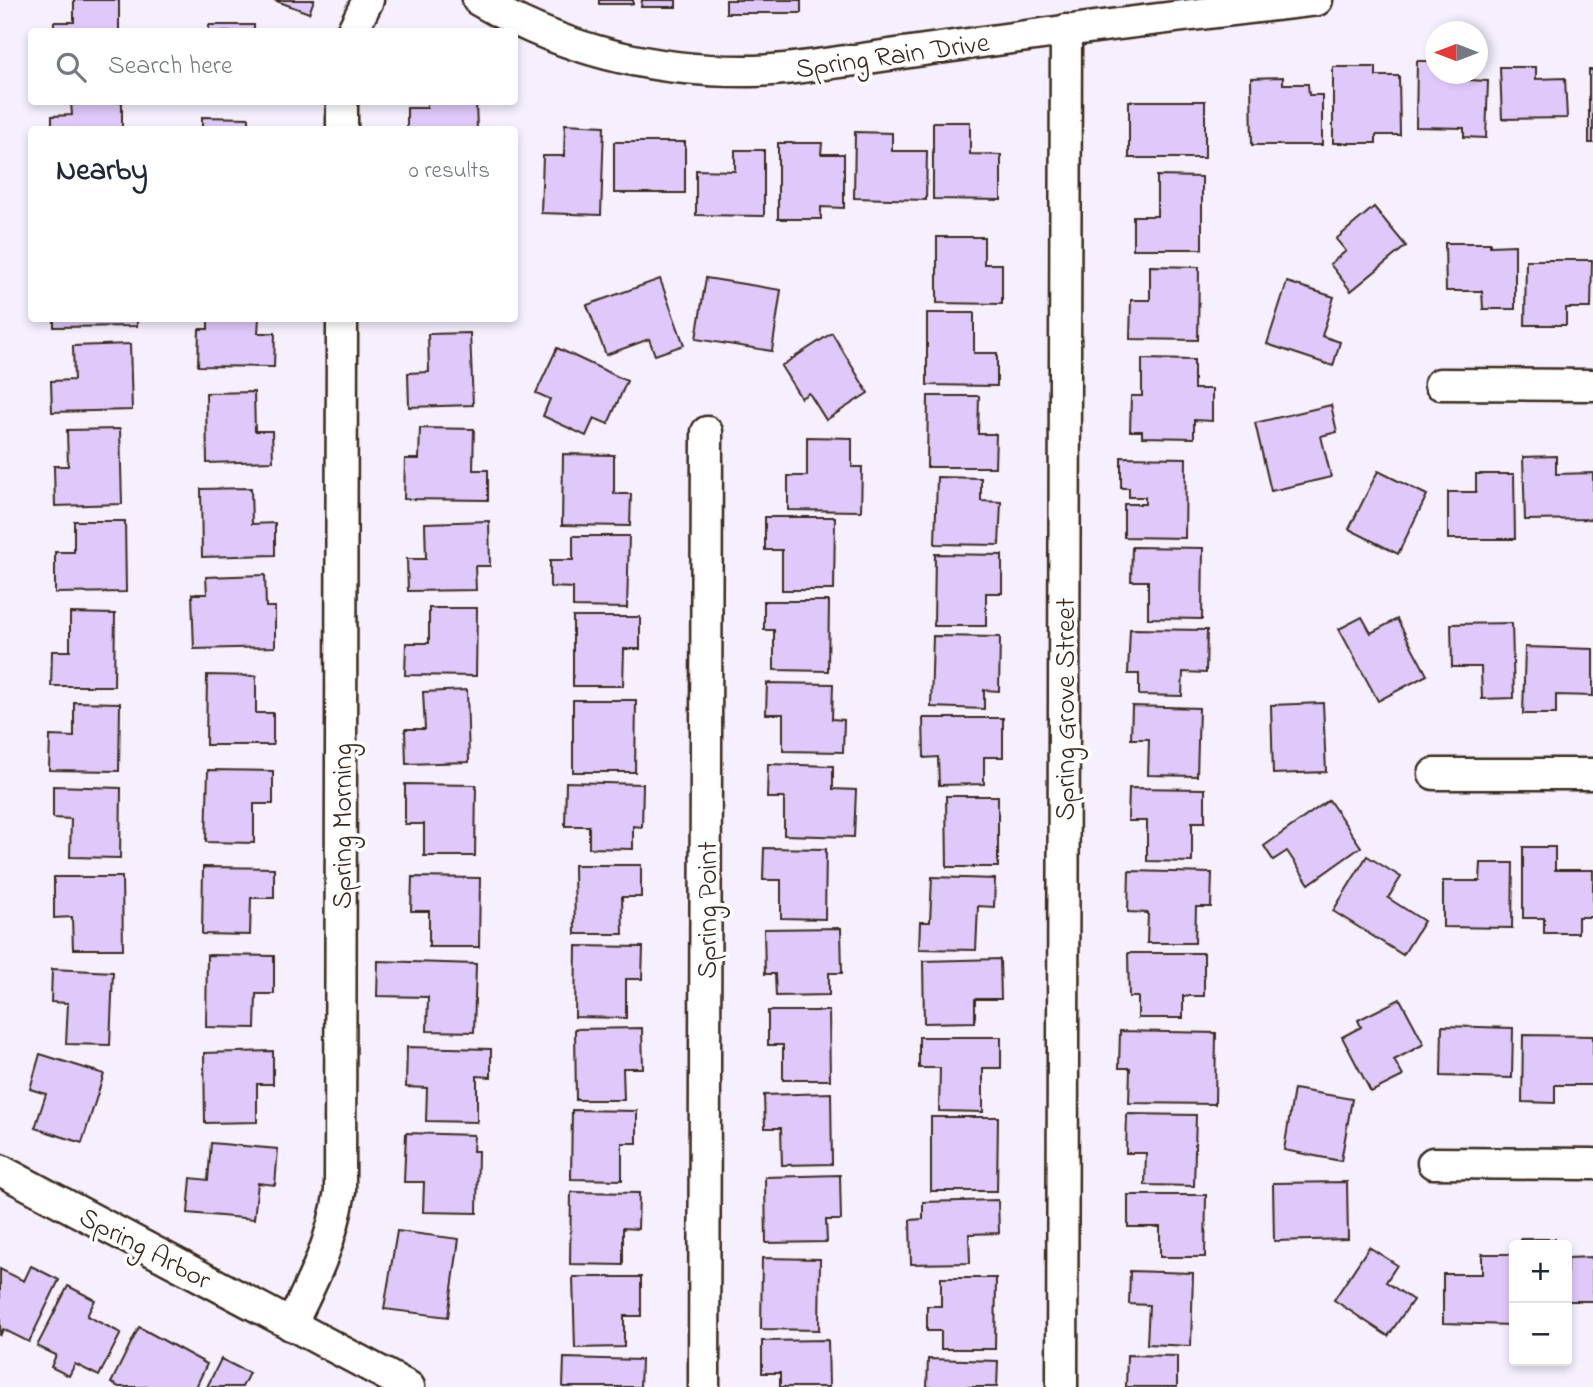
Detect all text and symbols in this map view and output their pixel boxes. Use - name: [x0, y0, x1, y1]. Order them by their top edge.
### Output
- north arrow: [1425, 21, 1488, 84]
- street label: Spring Rain Drive: [793, 24, 992, 91]
- search box: [28, 28, 518, 105]
- icon: search: [52, 48, 90, 86]
- text: Search here: [108, 48, 233, 86]
- text: Nearby: [56, 150, 148, 194]
- text: 0 results: [409, 155, 490, 188]
- street label: Spring Grove Street: [1047, 598, 1088, 820]
- street label: Spring Morning: [324, 743, 365, 909]
- street label: Spring Point: [689, 841, 730, 979]
- street label: Spring Arbor: [71, 1198, 218, 1302]
- map controls: [1509, 1240, 1572, 1366]
- button: +: [1509, 1240, 1572, 1303]
- button: −: [1509, 1303, 1572, 1366]

